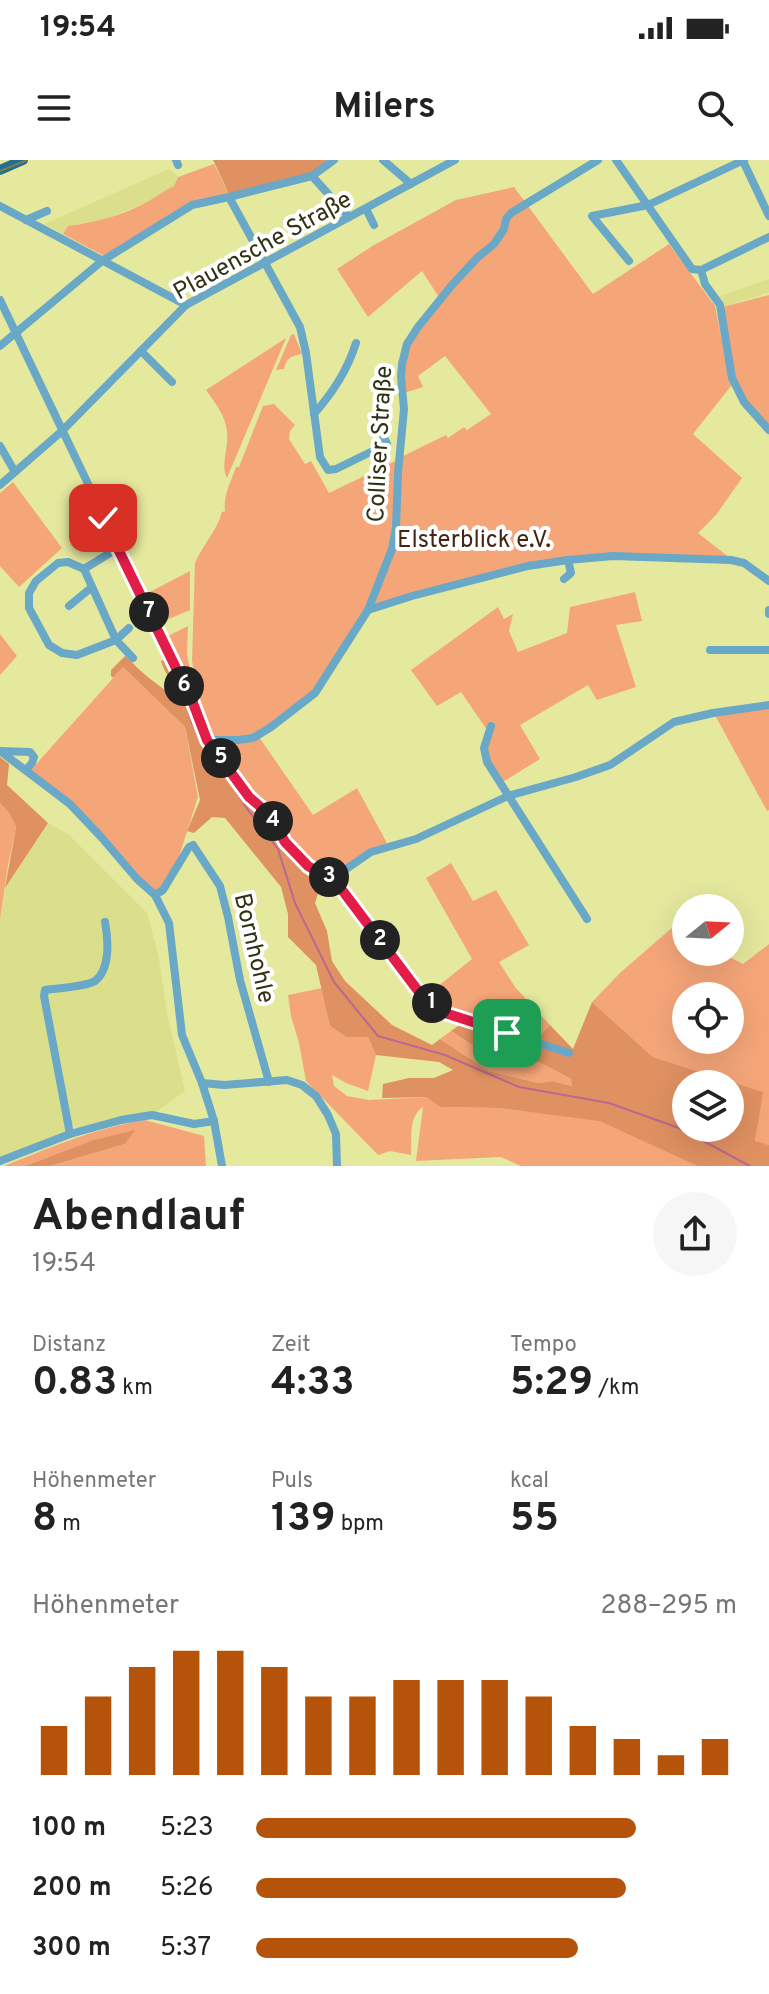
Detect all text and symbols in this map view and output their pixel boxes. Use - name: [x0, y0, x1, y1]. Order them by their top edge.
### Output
- text: 19:54: [40, 10, 116, 47]
- text: Milers: [333, 85, 436, 131]
- icon: menu: [32, 86, 76, 130]
- icon: search: [693, 86, 737, 130]
- street label: Plauensche Straße: [168, 185, 357, 308]
- street label: Colliser Straße: [362, 365, 400, 523]
- pin: [69, 484, 137, 552]
- icon: check: [81, 496, 125, 540]
- park label: Elsterblick e.V.: [397, 526, 551, 556]
- pin: 7: [129, 592, 169, 632]
- text: 7: [143, 598, 155, 625]
- pin: 6: [164, 666, 204, 706]
- text: 6: [177, 672, 191, 699]
- pin: 5: [201, 738, 241, 778]
- text: 5: [214, 744, 228, 771]
- pin: 4: [253, 801, 293, 841]
- text: 4: [266, 807, 280, 834]
- pin: 3: [309, 857, 349, 897]
- text: 3: [322, 863, 336, 890]
- street label: Bornhohle: [226, 891, 280, 1006]
- north arrow: [672, 894, 744, 966]
- map controls: [672, 894, 744, 1142]
- pin: 2: [360, 920, 400, 960]
- text: 2: [373, 926, 387, 953]
- button: locate: [672, 982, 744, 1054]
- pin: 1: [412, 983, 452, 1023]
- text: 1: [428, 989, 436, 1016]
- pin: [473, 999, 541, 1067]
- icon: arrive: [485, 1011, 529, 1055]
- button: layers: [672, 1070, 744, 1142]
- text: Abendlauf: [32, 1190, 245, 1246]
- button: share: [653, 1192, 737, 1276]
- text: 19:54: [32, 1248, 96, 1281]
- text: Distanz: [32, 1332, 106, 1359]
- text: Zeit: [271, 1332, 311, 1359]
- text: Tempo: [510, 1332, 577, 1359]
- text: 0.83: [32, 1359, 117, 1409]
- text: 4:33: [271, 1359, 354, 1409]
- text: 5:29: [510, 1359, 593, 1409]
- text: km: [117, 1375, 153, 1402]
- text: /km: [593, 1375, 639, 1402]
- text: Höhenmeter: [32, 1468, 156, 1495]
- text: Puls: [271, 1468, 313, 1495]
- text: kcal: [510, 1468, 549, 1495]
- text: 8: [32, 1495, 57, 1545]
- text: 139: [271, 1495, 336, 1545]
- text: 55: [510, 1495, 559, 1545]
- text: m: [57, 1511, 81, 1538]
- text: bpm: [336, 1511, 384, 1538]
- text: Höhenmeter: [32, 1590, 179, 1623]
- text: 288–295 m: [600, 1590, 737, 1623]
- text: 100 m: [32, 1812, 106, 1845]
- text: 5:23: [160, 1812, 214, 1845]
- text: 200 m: [32, 1872, 111, 1905]
- text: 5:26: [160, 1872, 213, 1905]
- text: 300 m: [32, 1932, 111, 1965]
- text: 5:37: [160, 1932, 211, 1965]

